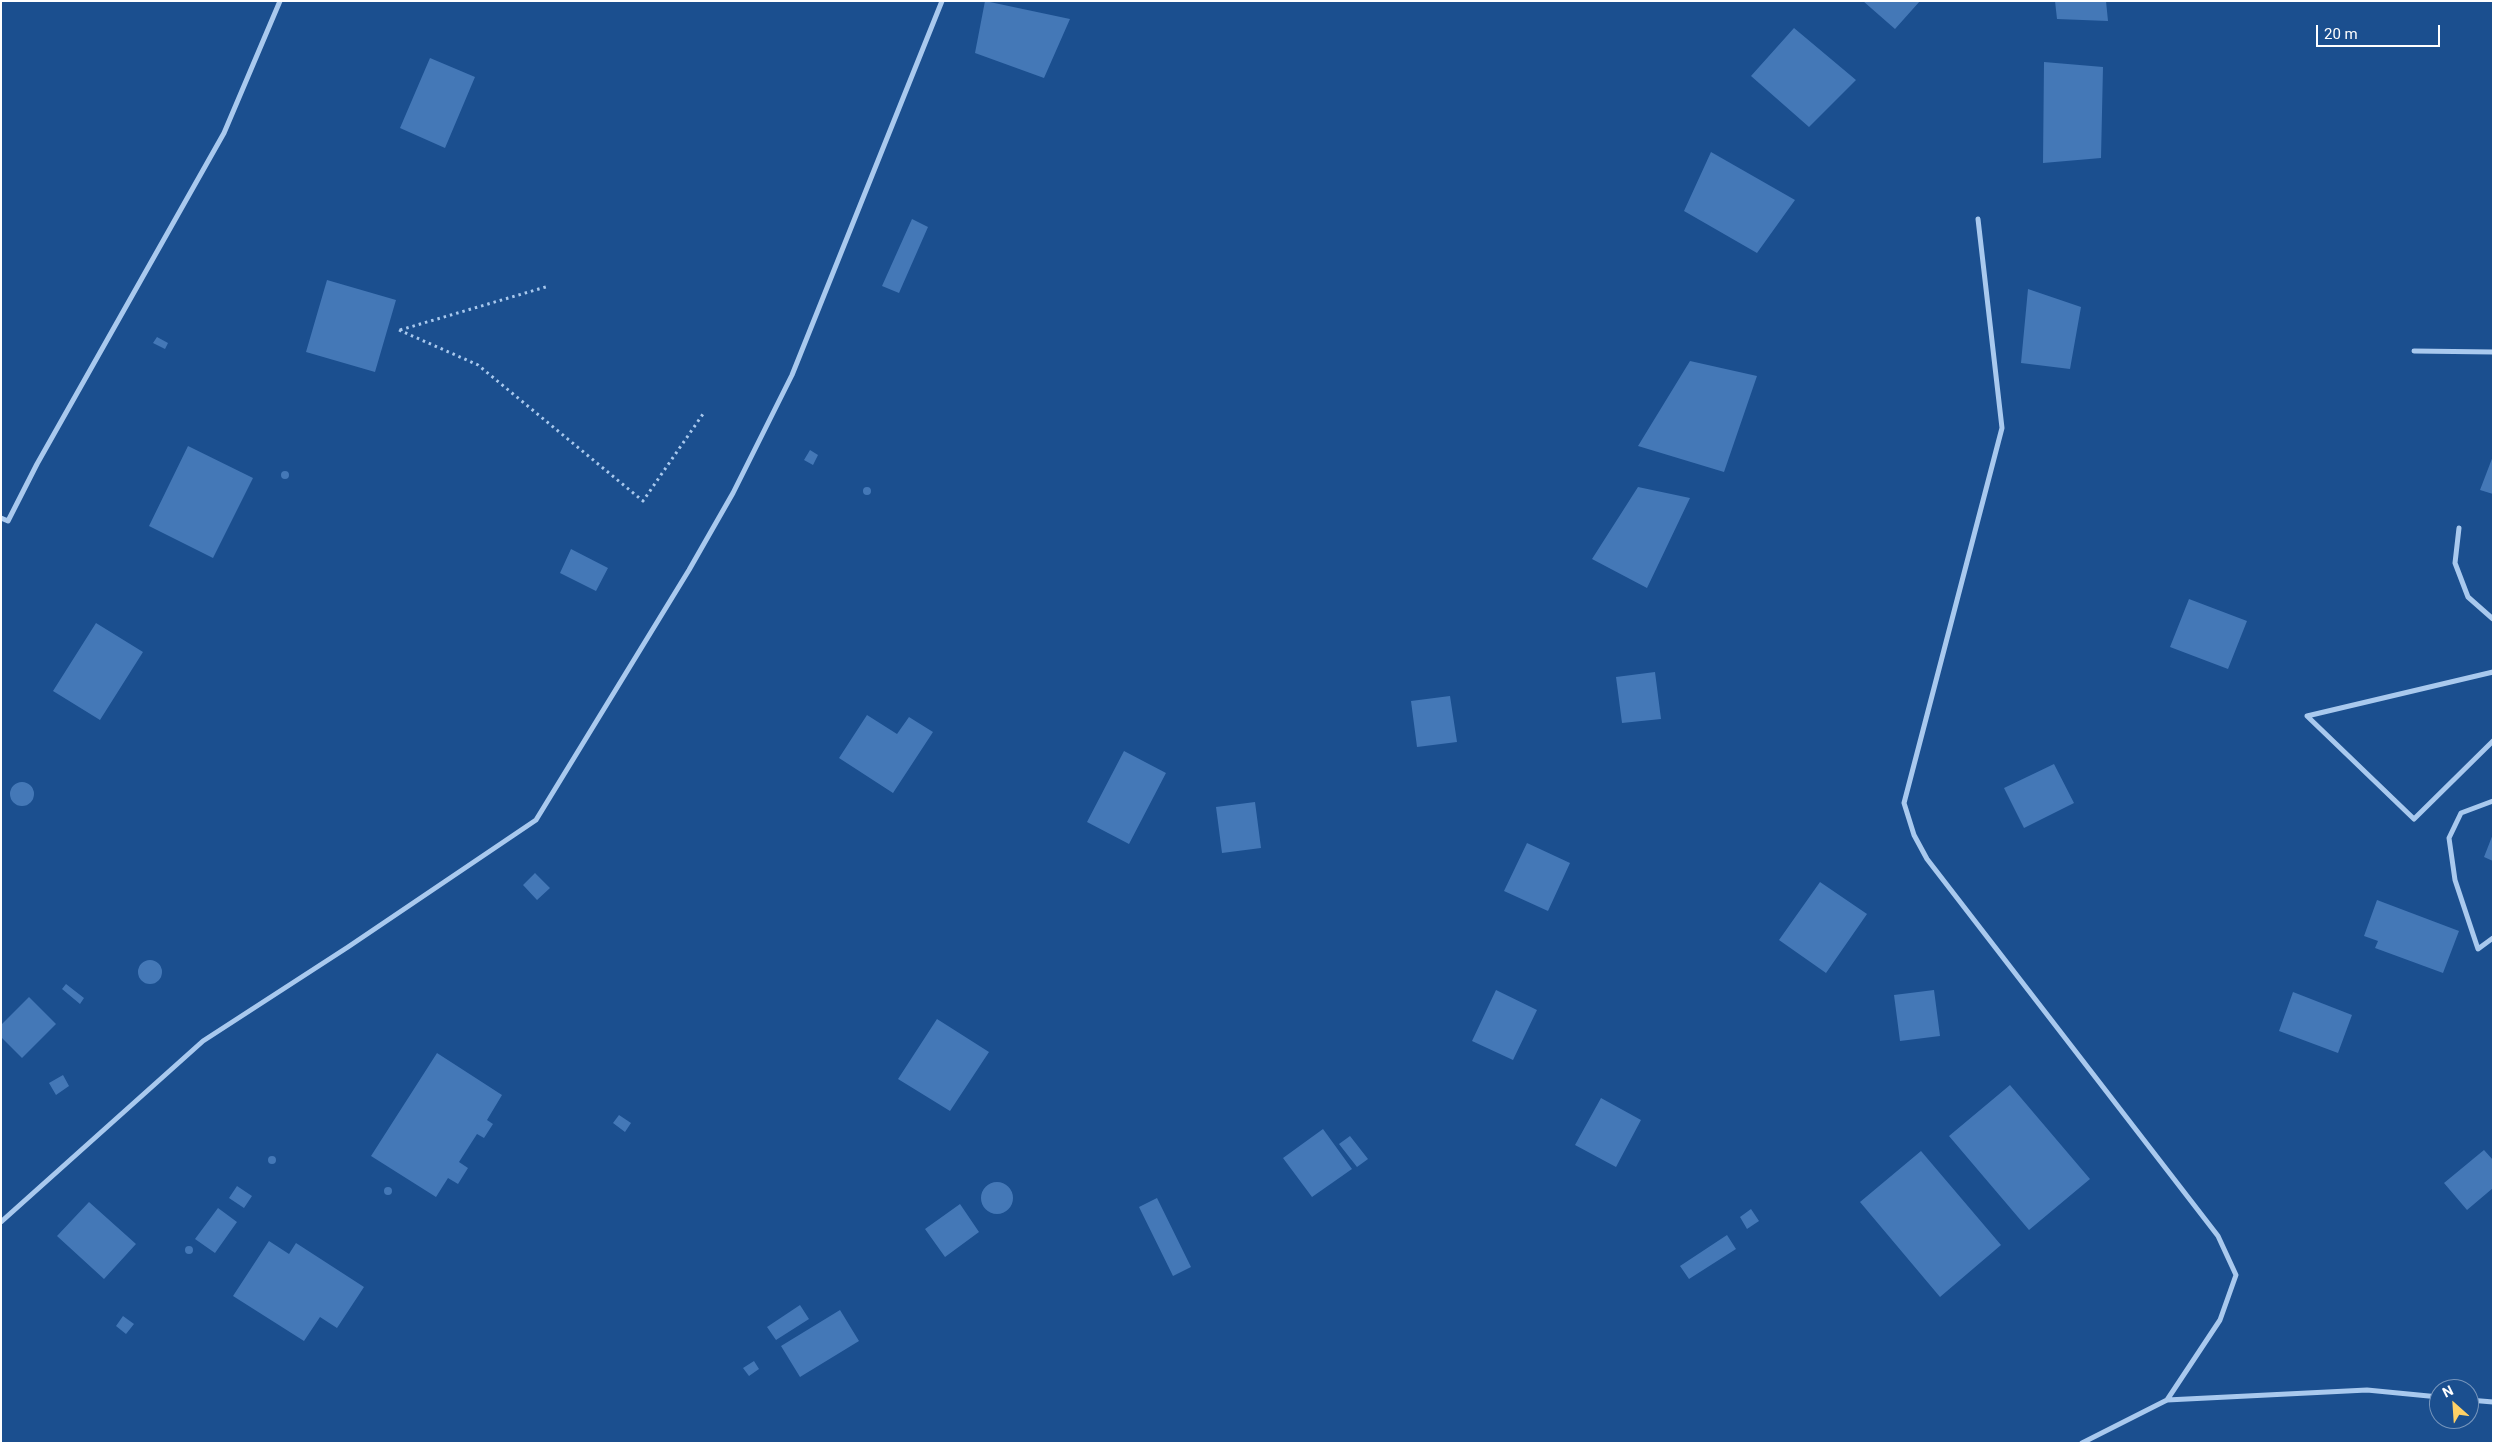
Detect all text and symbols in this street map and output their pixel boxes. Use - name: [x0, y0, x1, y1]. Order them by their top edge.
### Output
- scale bar: [2319, 15, 2443, 47]
- text: 20 m: [2324, 25, 2358, 43]
- north arrow: [2429, 1379, 2479, 1429]
- text: N: [2440, 1382, 2456, 1401]

